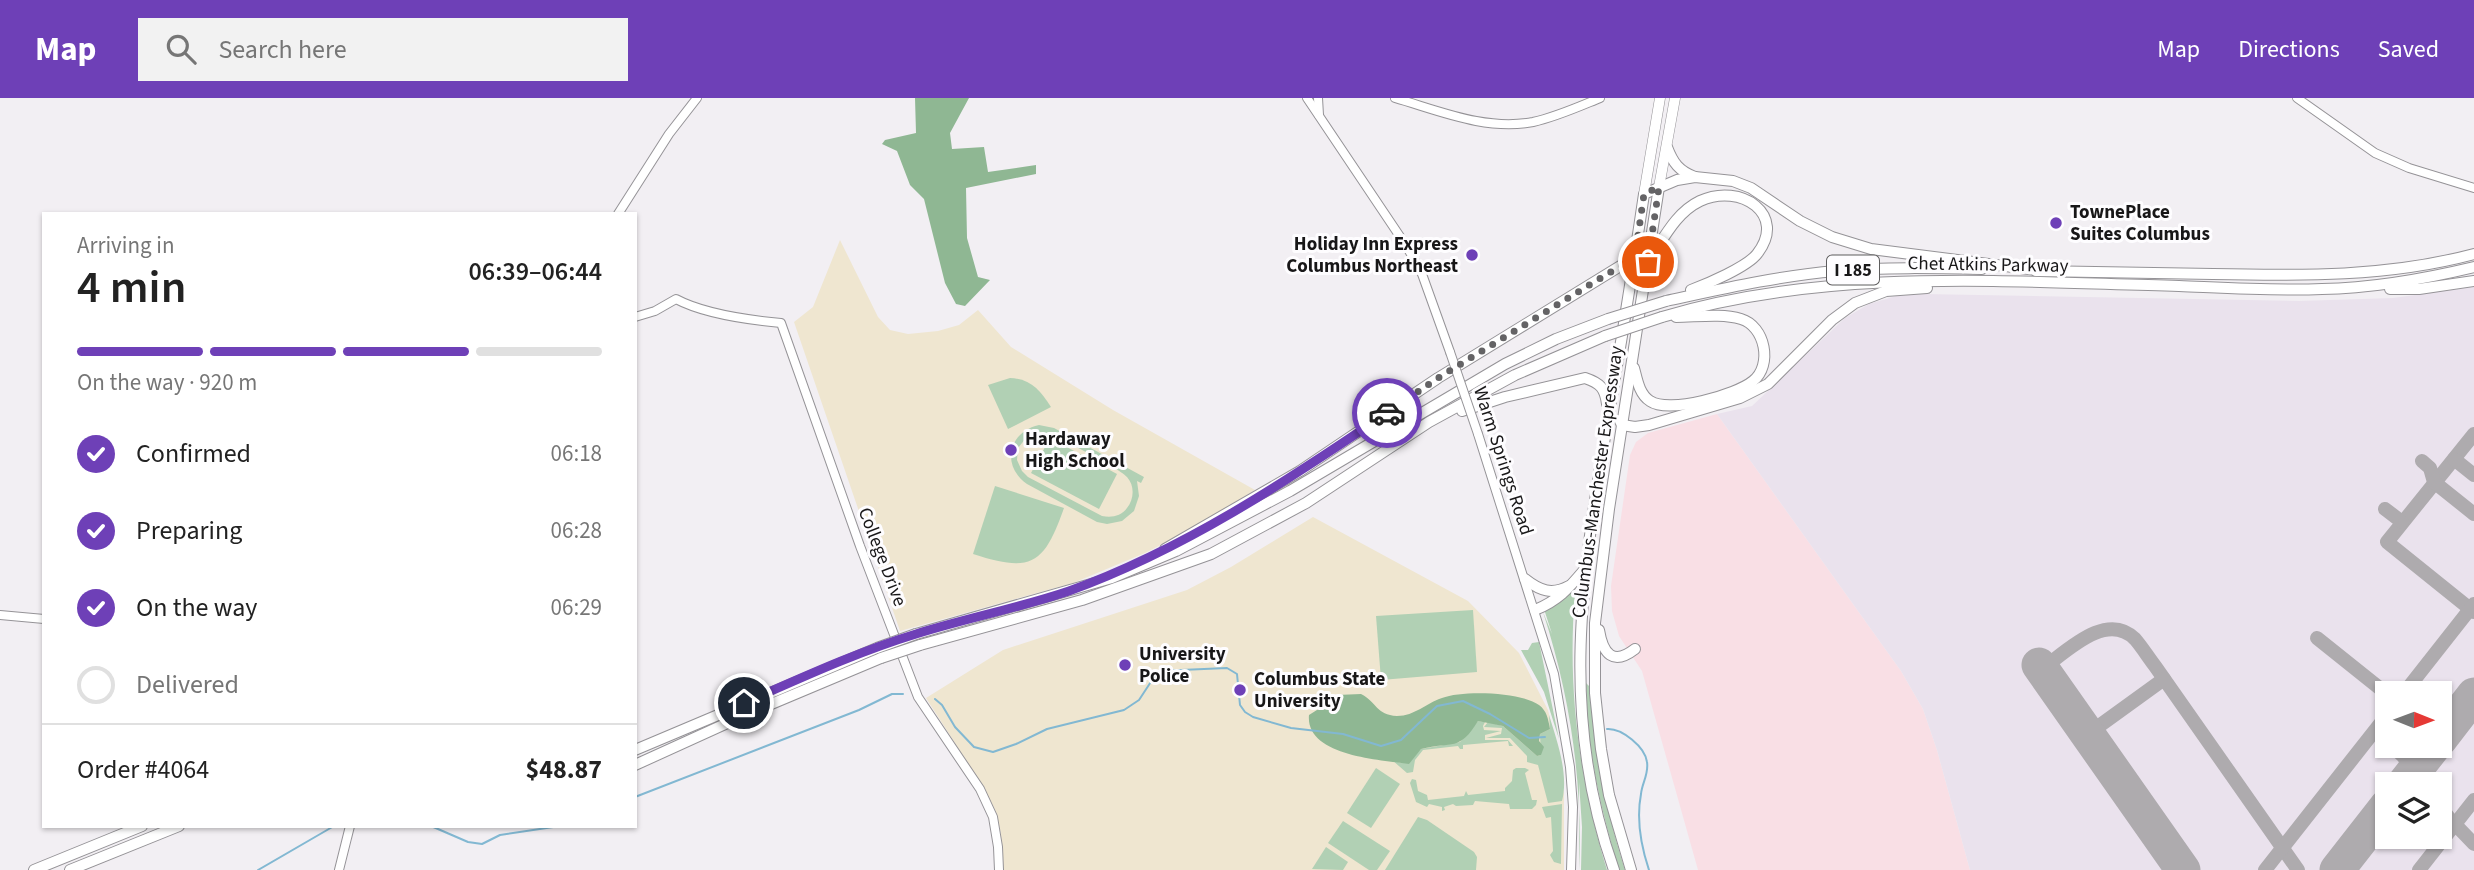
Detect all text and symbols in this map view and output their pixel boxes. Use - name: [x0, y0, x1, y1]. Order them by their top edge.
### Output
- search box: [138, 18, 628, 81]
- text: Map: [35, 26, 96, 73]
- icon: search: [162, 30, 200, 68]
- text: Search here: [218, 31, 347, 68]
- text: Map: [2157, 32, 2200, 67]
- text: Directions: [2238, 32, 2340, 67]
- text: Saved: [2378, 32, 2439, 67]
- place label: TownePlace Suites Columbus: [2070, 199, 2210, 248]
- marker: TownePlace Suites Columbus: [2048, 215, 2064, 231]
- text: Arriving in: [77, 229, 175, 262]
- place label: Holiday Inn Express Columbus Northeast: [1286, 231, 1458, 280]
- pin: [1618, 232, 1678, 292]
- icon: bag: [1629, 243, 1667, 281]
- marker: Holiday Inn Express Columbus Northeast: [1464, 247, 1480, 263]
- street label: Chet Atkins Parkway: [1907, 250, 2069, 280]
- text: 06:39–06:44: [469, 253, 602, 290]
- text: 4 min: [77, 255, 186, 320]
- road number: I 185: [1827, 256, 1879, 285]
- street label: Columbus-Manchester Expressway: [1566, 344, 1631, 620]
- text: On the way · 920 m: [77, 366, 257, 399]
- courier: [1352, 378, 1422, 448]
- street label: Warm Springs Road: [1466, 383, 1540, 539]
- icon: car: [1368, 394, 1406, 432]
- place label: Hardaway High School: [1025, 426, 1125, 475]
- icon: check: [77, 435, 115, 473]
- text: Confirmed: [136, 435, 251, 472]
- text: 06:18: [551, 437, 602, 470]
- marker: Hardaway High School: [1003, 442, 1019, 458]
- street label: College Drive: [851, 504, 913, 610]
- icon: check: [77, 512, 115, 550]
- text: Preparing: [136, 512, 242, 549]
- text: 06:28: [551, 514, 602, 547]
- icon: check: [77, 589, 115, 627]
- text: On the way: [136, 589, 257, 626]
- text: 06:29: [551, 591, 602, 624]
- place label: University Police: [1139, 641, 1226, 690]
- marker: University Police: [1117, 657, 1133, 673]
- text: Delivered: [136, 666, 239, 703]
- place label: Columbus State University: [1254, 666, 1386, 715]
- pin: [714, 673, 774, 733]
- north arrow: [2375, 681, 2452, 758]
- map controls: [2375, 681, 2452, 849]
- marker: Columbus State University: [1232, 682, 1248, 698]
- icon: home: [725, 684, 763, 722]
- text: Order #4064: [77, 751, 209, 788]
- text: $48.87: [526, 751, 602, 788]
- button: layers: [2375, 772, 2452, 849]

